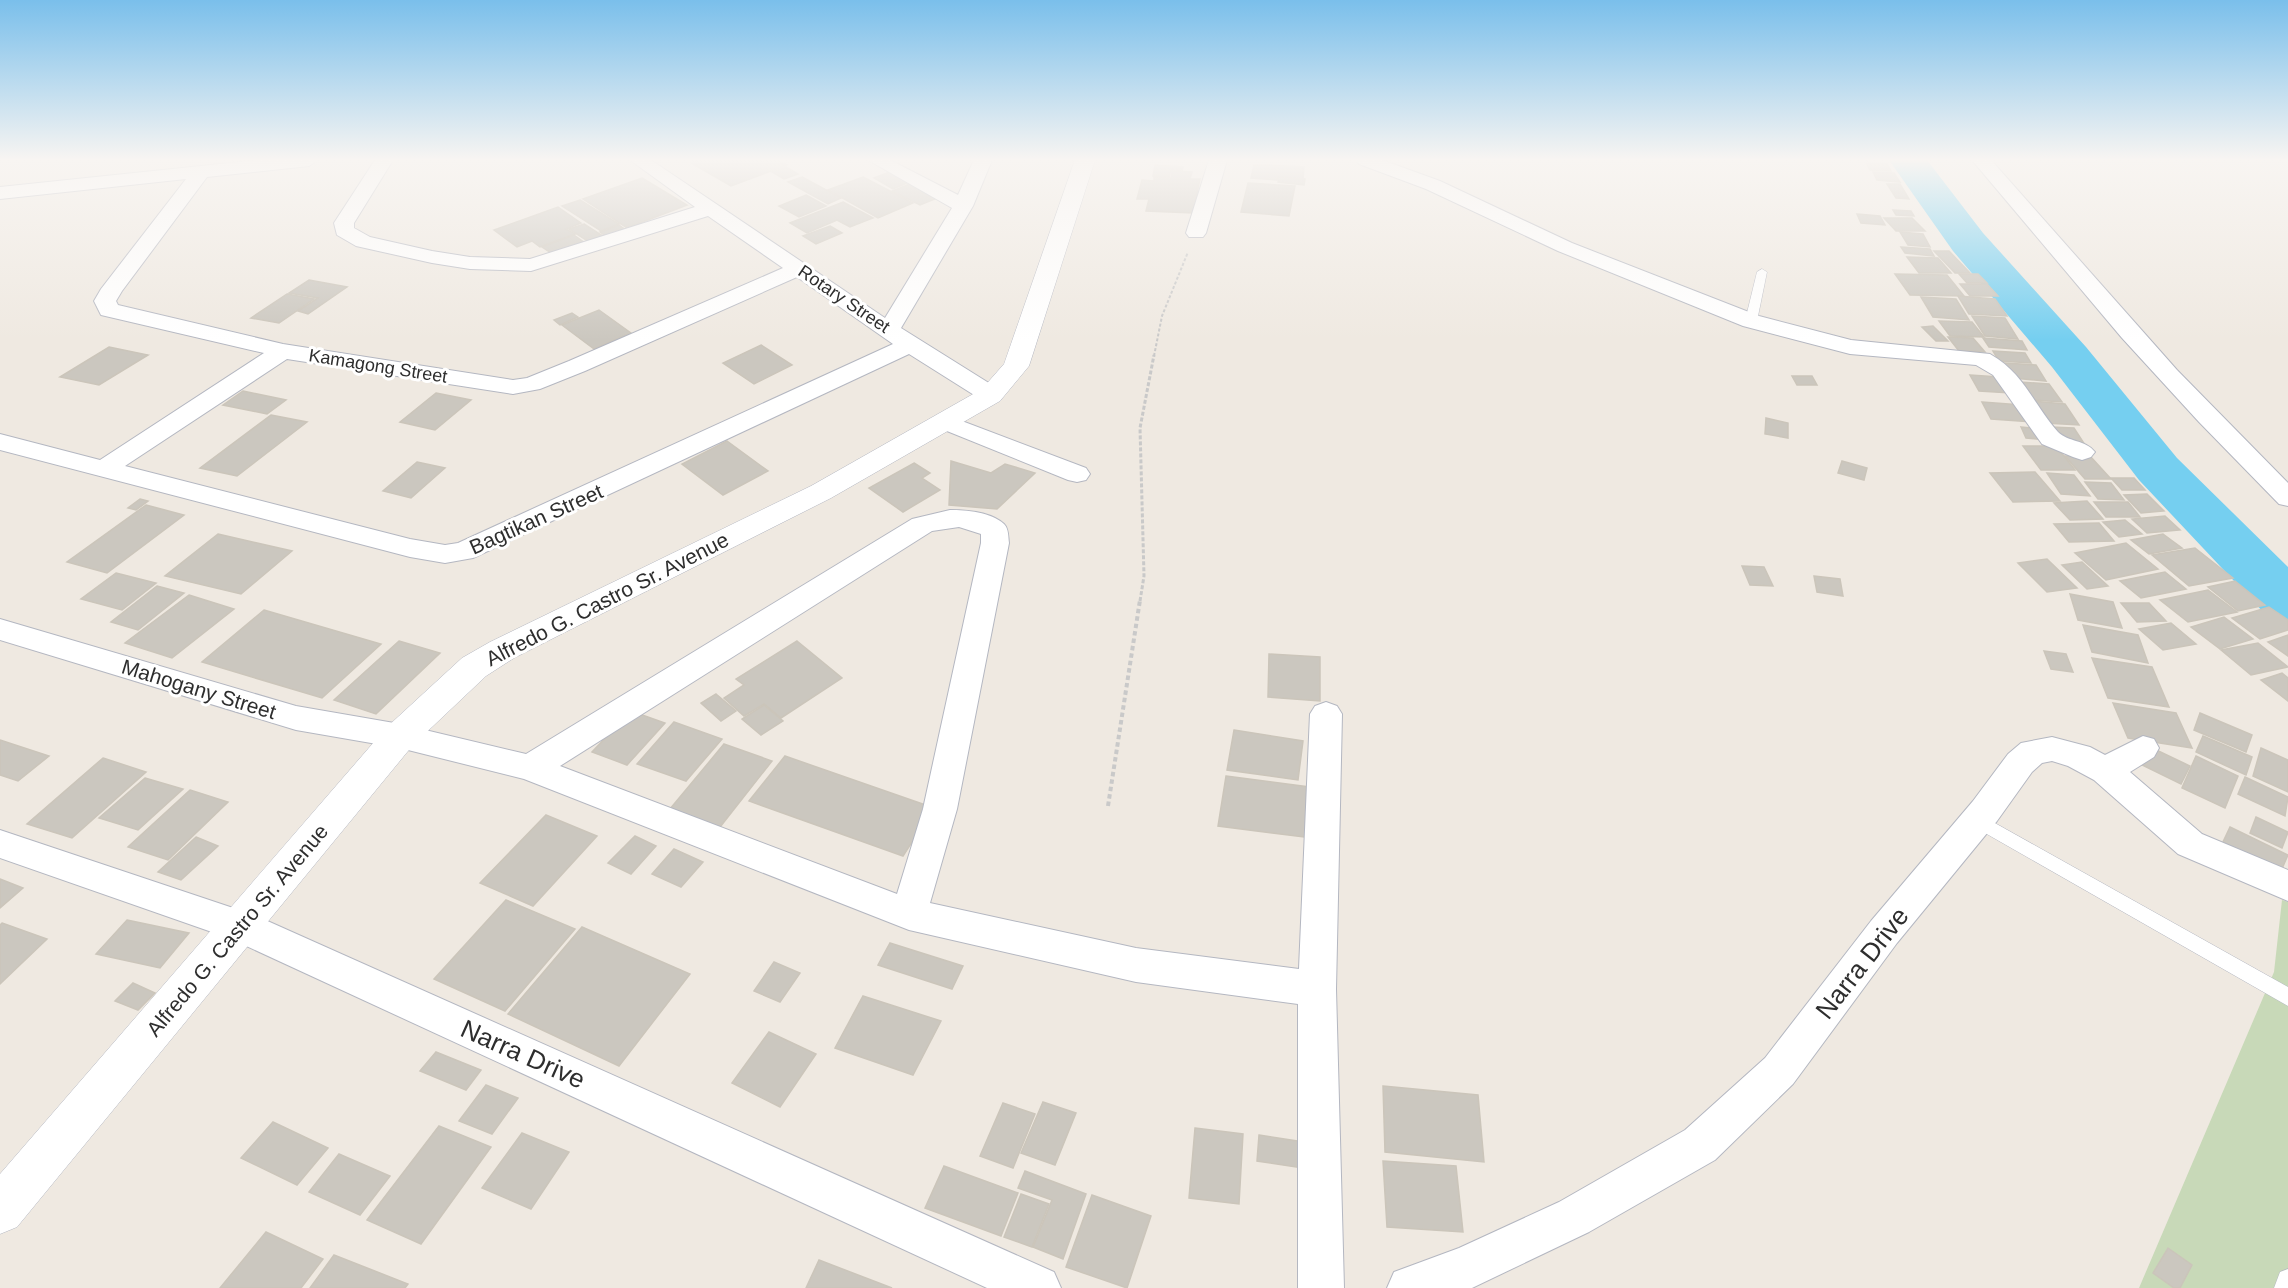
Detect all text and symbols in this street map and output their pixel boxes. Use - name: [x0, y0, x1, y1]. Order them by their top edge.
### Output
- street label: Rotary Street: [794, 261, 894, 337]
- street label: Kamagong Street: [307, 345, 449, 387]
- street label: Bagtikan Street: [466, 479, 606, 559]
- street label: Alfredo G. Castro Sr. Avenue: [482, 528, 732, 670]
- street label: Mahogany Street: [119, 655, 279, 723]
- street label: Alfredo G. Castro Sr. Avenue: [142, 819, 332, 1041]
- street label: Narra Drive: [1809, 901, 1915, 1025]
- street label: Narra Drive: [456, 1013, 590, 1095]

